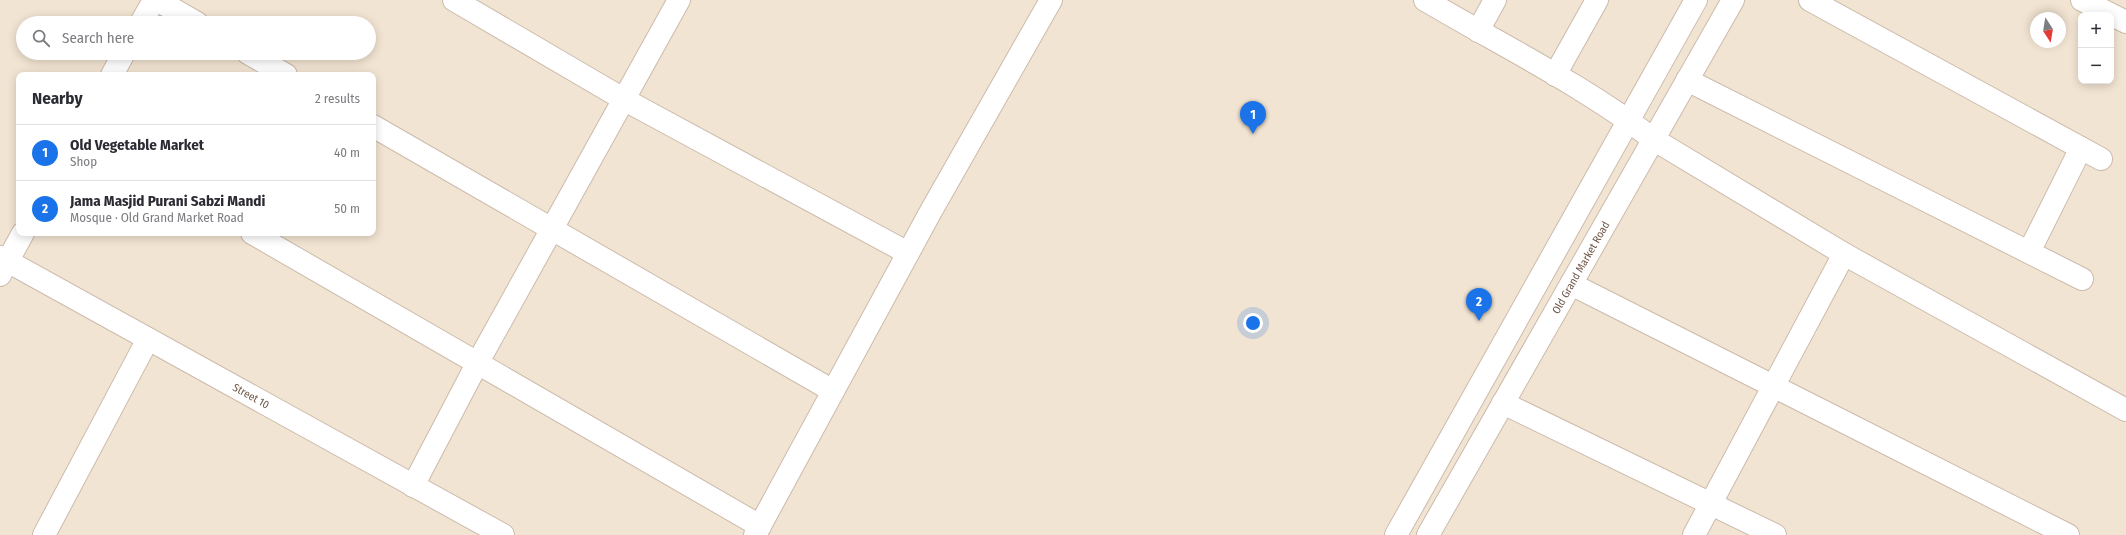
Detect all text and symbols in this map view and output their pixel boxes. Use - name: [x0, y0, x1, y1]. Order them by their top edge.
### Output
- north arrow: [2030, 12, 2066, 48]
- map controls: [2078, 12, 2114, 84]
- button: +: [2078, 12, 2114, 48]
- search box: [16, 16, 376, 60]
- icon: search: [30, 27, 52, 49]
- text: Search here: [62, 29, 134, 47]
- button: −: [2078, 48, 2114, 84]
- text: Nearby: [32, 88, 83, 109]
- text: 2 results: [315, 91, 360, 106]
- pin: 1: [1240, 101, 1266, 134]
- text: Old Vegetable Market: [70, 136, 204, 154]
- text: 1: [42, 145, 48, 160]
- text: 40 m: [334, 145, 360, 160]
- text: Shop: [70, 154, 97, 169]
- text: Jama Masjid Purani Sabzi Mandi: [70, 192, 265, 210]
- text: 2: [42, 201, 48, 216]
- text: 50 m: [334, 201, 360, 216]
- text: Mosque · Old Grand Market Road: [70, 210, 244, 225]
- street label: Old Grand Market Road: [1549, 219, 1612, 316]
- pin: 2: [1466, 288, 1492, 321]
- your location: [1243, 313, 1263, 333]
- street label: Street 10: [231, 381, 272, 411]

